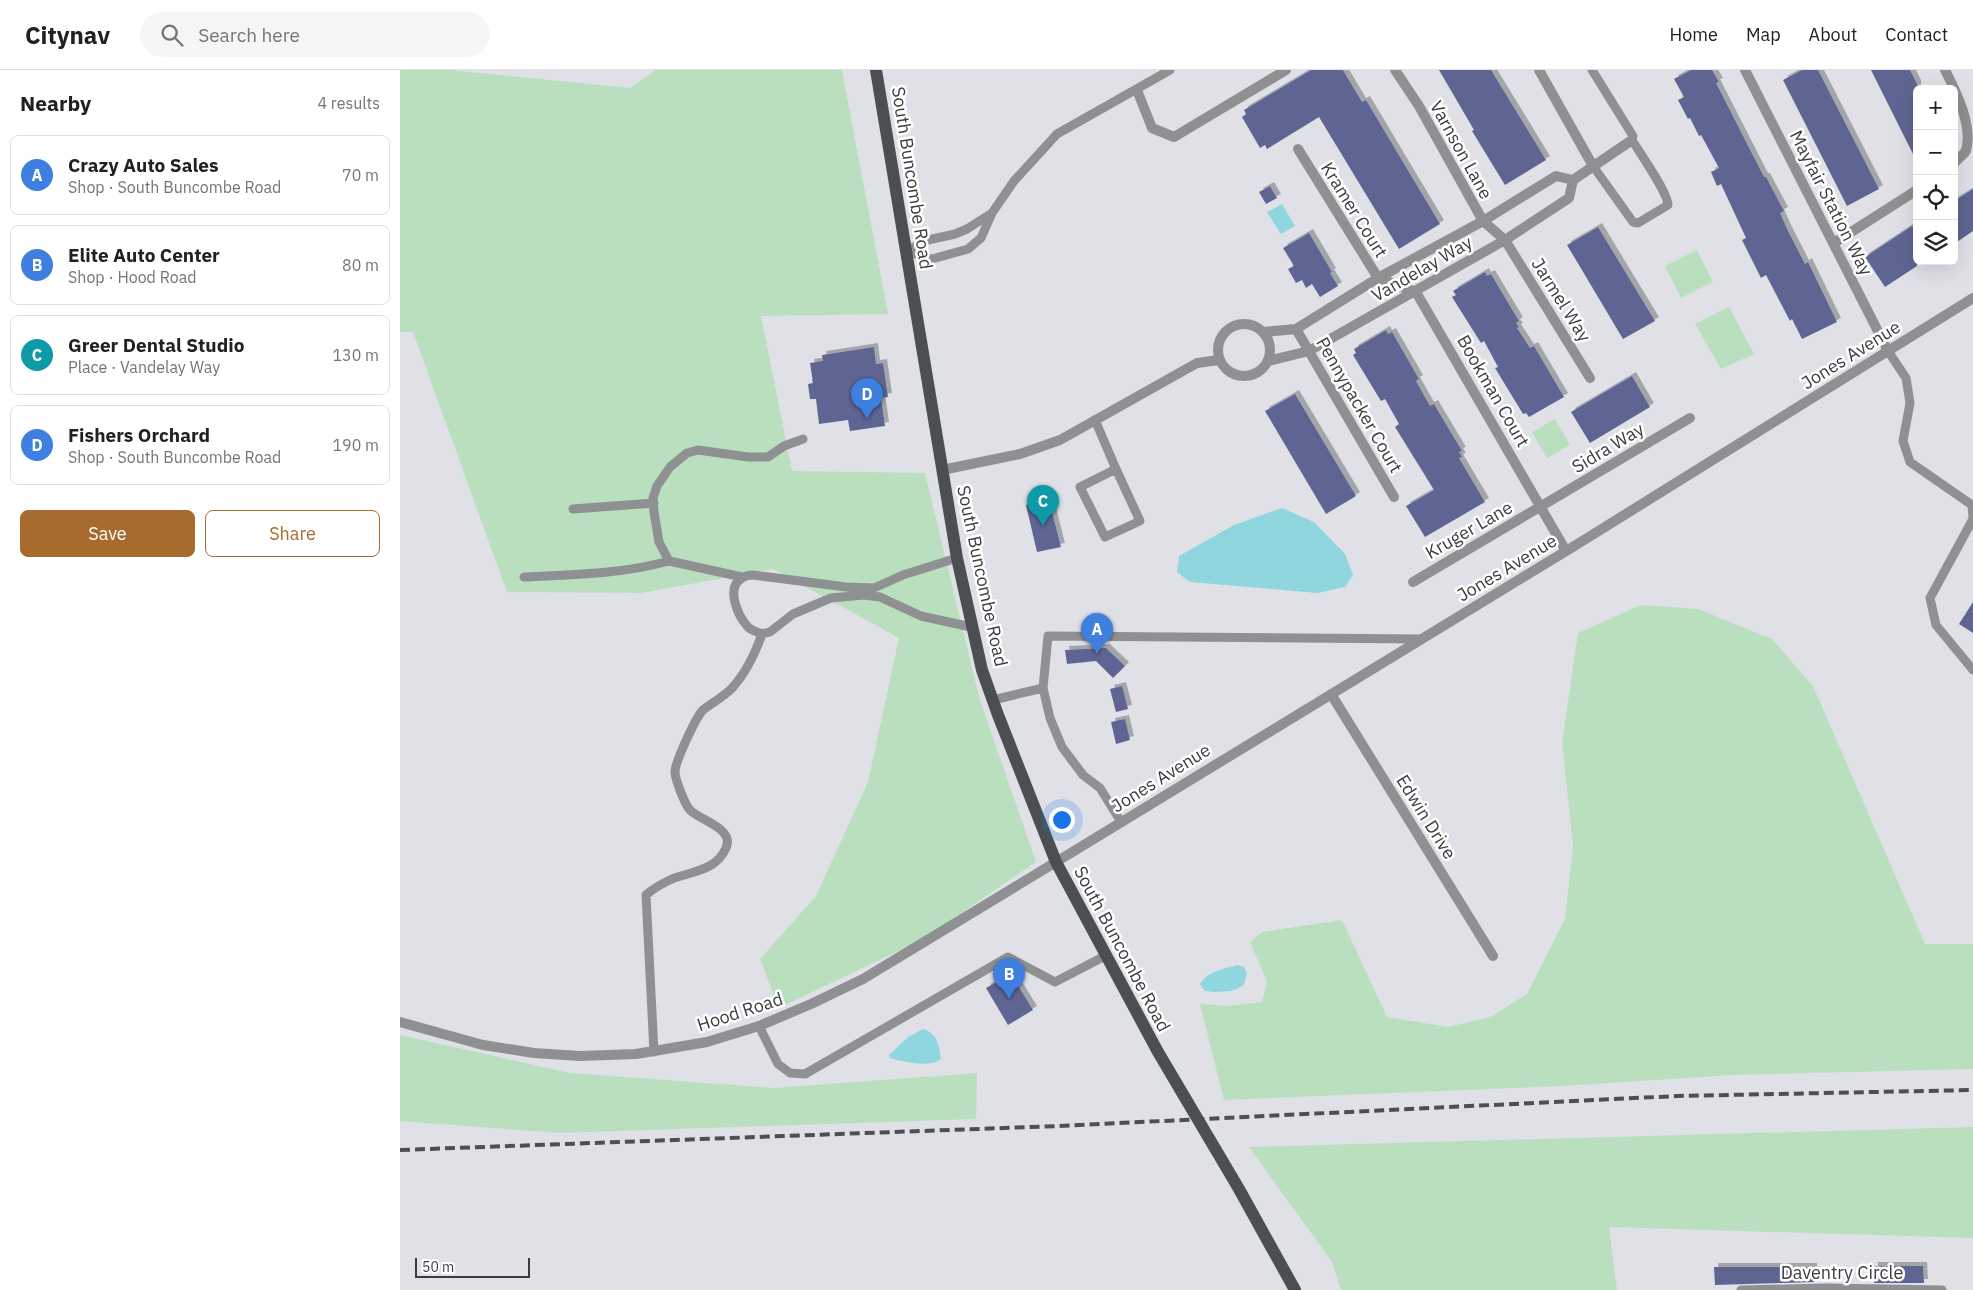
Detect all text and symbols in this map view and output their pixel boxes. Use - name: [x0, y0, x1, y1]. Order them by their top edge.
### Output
- search box: [140, 12, 490, 57]
- text: Citynav: [25, 19, 110, 51]
- icon: search: [158, 21, 186, 49]
- text: Search here: [198, 23, 300, 47]
- text: Home: [1670, 23, 1718, 46]
- text: Map: [1746, 23, 1781, 46]
- text: About: [1809, 23, 1857, 46]
- text: Contact: [1885, 23, 1948, 46]
- street label: South Buncombe Road: [887, 85, 938, 271]
- map controls: [1913, 85, 1958, 265]
- button: +: [1913, 85, 1958, 130]
- text: Nearby: [20, 89, 91, 117]
- text: 4 results: [317, 93, 380, 113]
- street label: Varnson Lane: [1425, 97, 1498, 203]
- street label: Mayfair Station Way: [1785, 126, 1878, 279]
- button: −: [1913, 130, 1958, 175]
- text: Crazy Auto Sales: [68, 153, 218, 177]
- street label: Kramer Court: [1316, 158, 1393, 262]
- text: A: [32, 165, 42, 185]
- text: 70 m: [342, 165, 379, 185]
- button: locate: [1913, 175, 1958, 220]
- text: Shop · South Buncombe Road: [68, 177, 281, 197]
- button: layers: [1913, 220, 1958, 265]
- street label: Vandelay Way: [1367, 230, 1476, 307]
- text: Elite Auto Center: [68, 243, 220, 267]
- street label: Jarmel Way: [1527, 254, 1596, 346]
- text: B: [32, 255, 42, 275]
- text: 80 m: [342, 255, 379, 275]
- text: Shop · Hood Road: [68, 267, 196, 287]
- street label: Jones Avenue: [1797, 315, 1905, 394]
- street label: Bookman Court: [1452, 331, 1535, 451]
- text: Greer Dental Studio: [68, 333, 244, 357]
- street label: Pennypacker Court: [1311, 333, 1408, 477]
- text: C: [32, 345, 42, 365]
- text: 130 m: [332, 345, 379, 365]
- text: Place · Vandelay Way: [68, 357, 220, 377]
- pin: D: [851, 378, 883, 419]
- street label: Sidra Way: [1567, 417, 1648, 478]
- text: Fishers Orchard: [68, 423, 210, 447]
- text: D: [31, 435, 43, 455]
- text: 190 m: [332, 435, 379, 455]
- text: Shop · South Buncombe Road: [68, 447, 281, 467]
- street label: South Buncombe Road: [952, 483, 1013, 668]
- pin: C: [1027, 485, 1059, 526]
- street label: Kruger Lane: [1421, 495, 1517, 564]
- button: Save: [20, 510, 195, 557]
- button: Share: [205, 510, 380, 557]
- street label: Jones Avenue: [1453, 529, 1561, 606]
- pin: A: [1081, 613, 1113, 654]
- street label: Jones Avenue: [1107, 738, 1215, 817]
- street label: Edwin Drive: [1391, 770, 1461, 863]
- your location: [1049, 807, 1075, 833]
- street label: South Buncombe Road: [1069, 862, 1176, 1036]
- pin: B: [993, 958, 1025, 999]
- street label: Hood Road: [694, 987, 786, 1036]
- scale bar: [415, 1255, 530, 1278]
- text: 50 m: [422, 1258, 454, 1276]
- street label: Daventry Circle: [1781, 1261, 1903, 1284]

